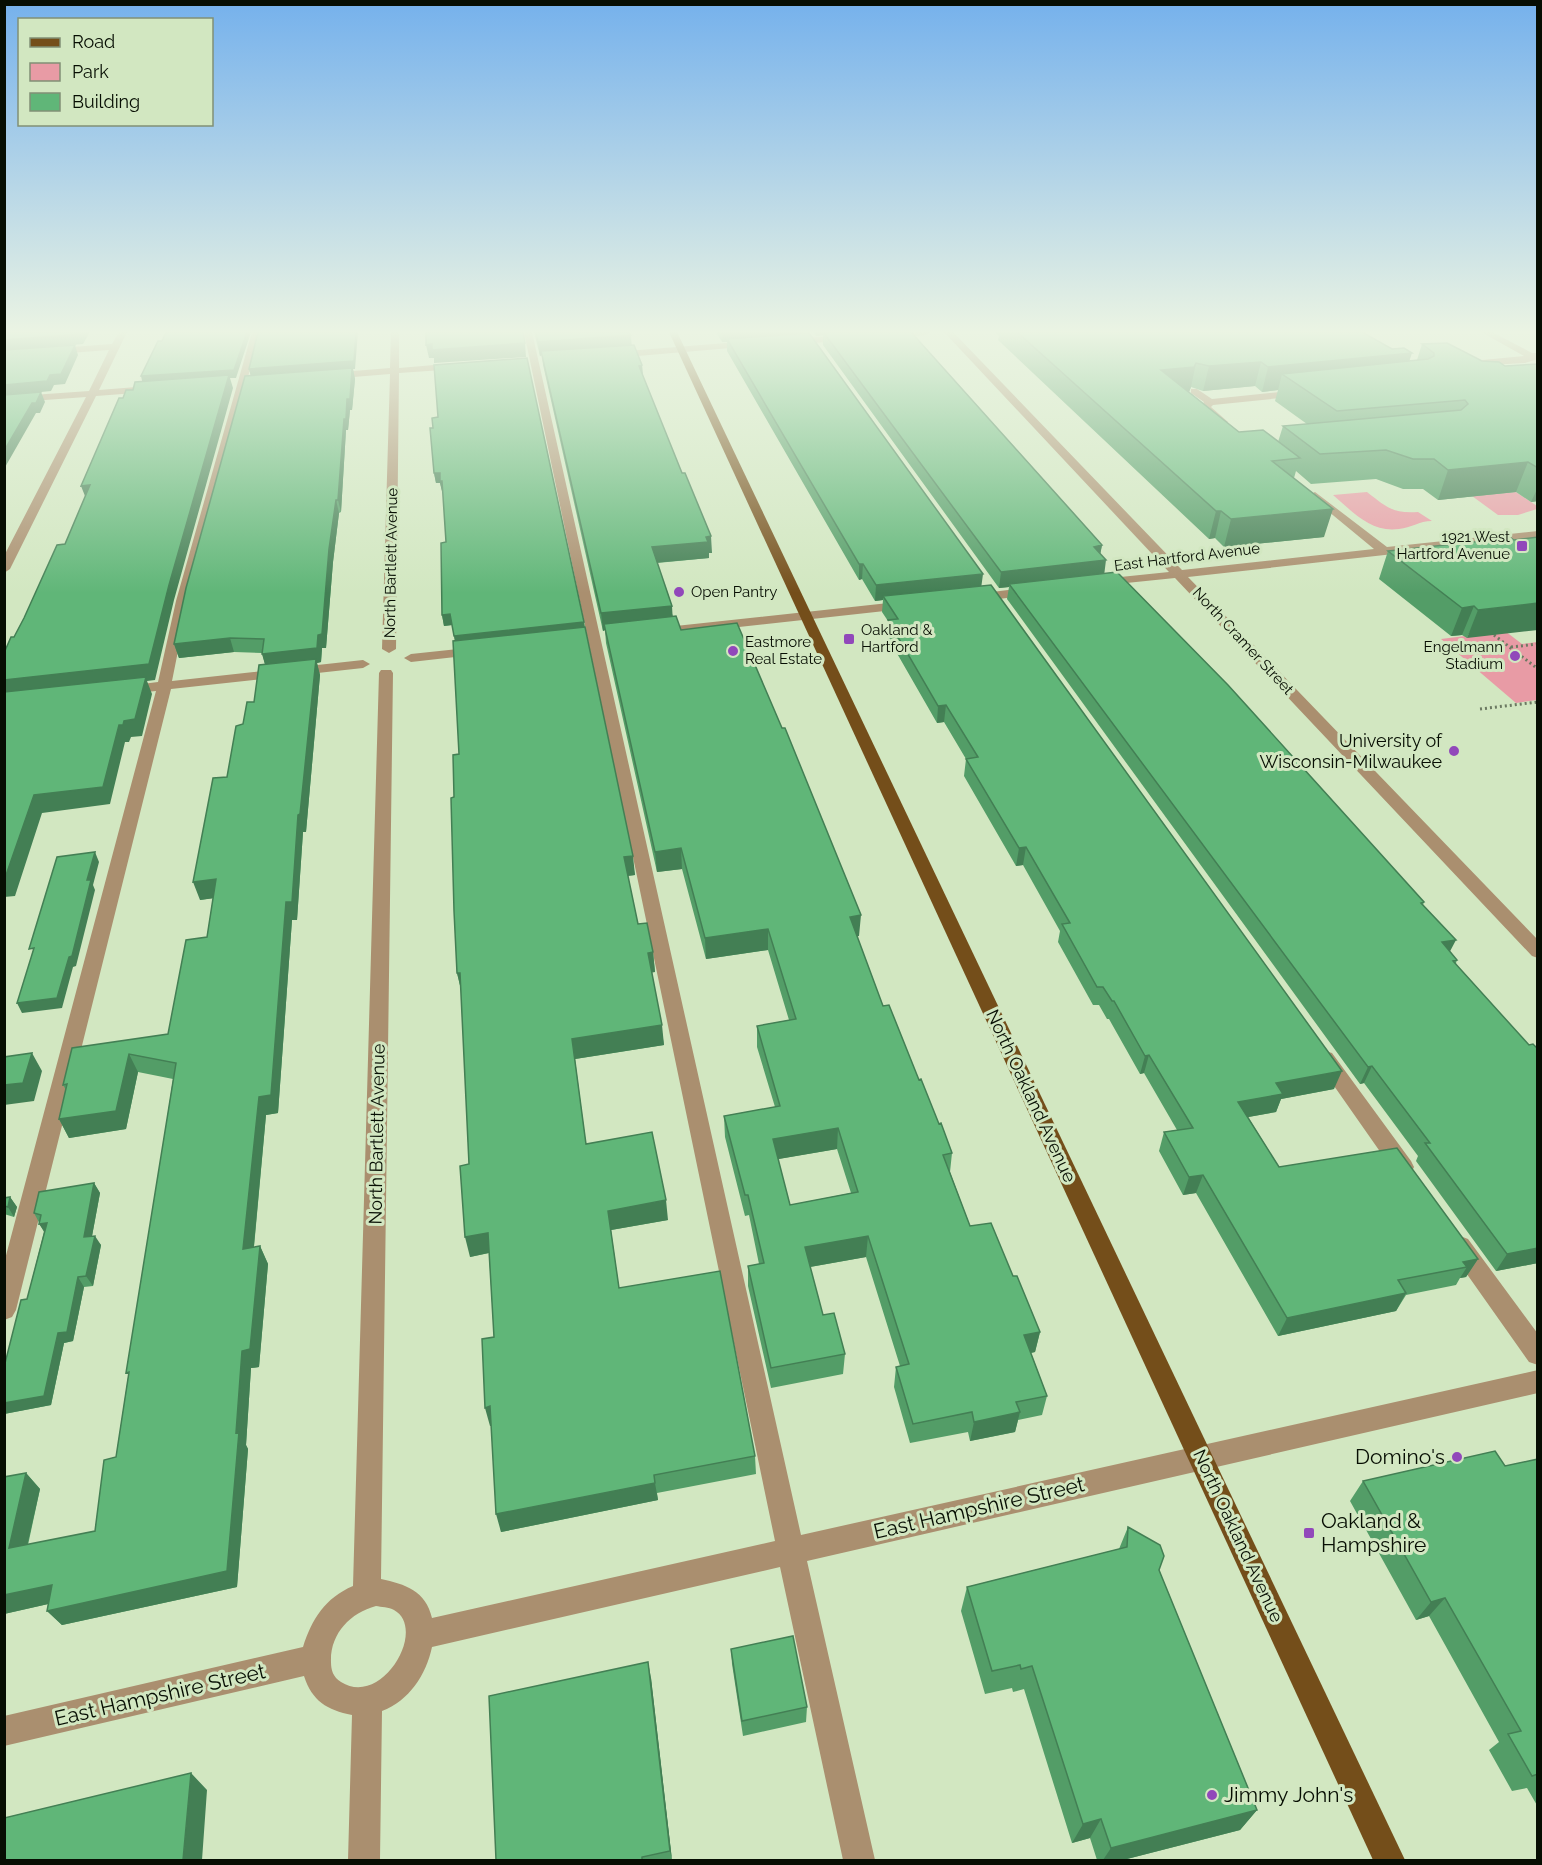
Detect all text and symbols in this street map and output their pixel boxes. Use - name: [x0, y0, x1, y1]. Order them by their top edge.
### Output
- legend: [18, 18, 213, 126]
- text: Road: [72, 31, 115, 52]
- text: Park: [72, 61, 109, 82]
- text: Building: [72, 91, 140, 112]
- street label: North Bartlett Avenue: [381, 487, 401, 638]
- place label: 1921 West Hartford Avenue: [1397, 528, 1510, 563]
- street label: East Hartford Avenue: [1113, 539, 1261, 575]
- marker: 1921 West Hartford Avenue: [1515, 539, 1529, 553]
- place label: Open Pantry: [691, 583, 777, 601]
- street label: North Cramer Street: [1189, 584, 1297, 698]
- marker: Open Pantry: [672, 585, 686, 599]
- place label: Oakland & Hartford: [861, 621, 933, 656]
- marker: Oakland & Hartford: [842, 632, 856, 646]
- place label: Eastmore Real Estate: [745, 633, 822, 668]
- place label: Engelmann Stadium: [1424, 638, 1503, 673]
- marker: Eastmore Real Estate: [726, 644, 740, 658]
- marker: Engelmann Stadium: [1508, 649, 1522, 663]
- place label: University of Wisconsin-Milwaukee: [1259, 730, 1443, 772]
- marker: University of Wisconsin-Milwaukee: [1447, 744, 1461, 758]
- street label: North Oakland Avenue: [982, 1006, 1081, 1186]
- street label: North Bartlett Avenue: [364, 1043, 389, 1224]
- place label: Domino's: [1355, 1444, 1445, 1469]
- street label: North Oakland Avenue: [1189, 1446, 1288, 1626]
- marker: Domino's: [1450, 1450, 1464, 1464]
- street label: East Hampshire Street: [871, 1471, 1087, 1544]
- place label: Oakland & Hampshire: [1321, 1508, 1426, 1557]
- marker: Oakland & Hampshire: [1302, 1526, 1316, 1540]
- street label: East Hampshire Street: [52, 1658, 268, 1731]
- place label: Jimmy John's: [1224, 1782, 1353, 1807]
- marker: Jimmy John's: [1205, 1788, 1219, 1802]

